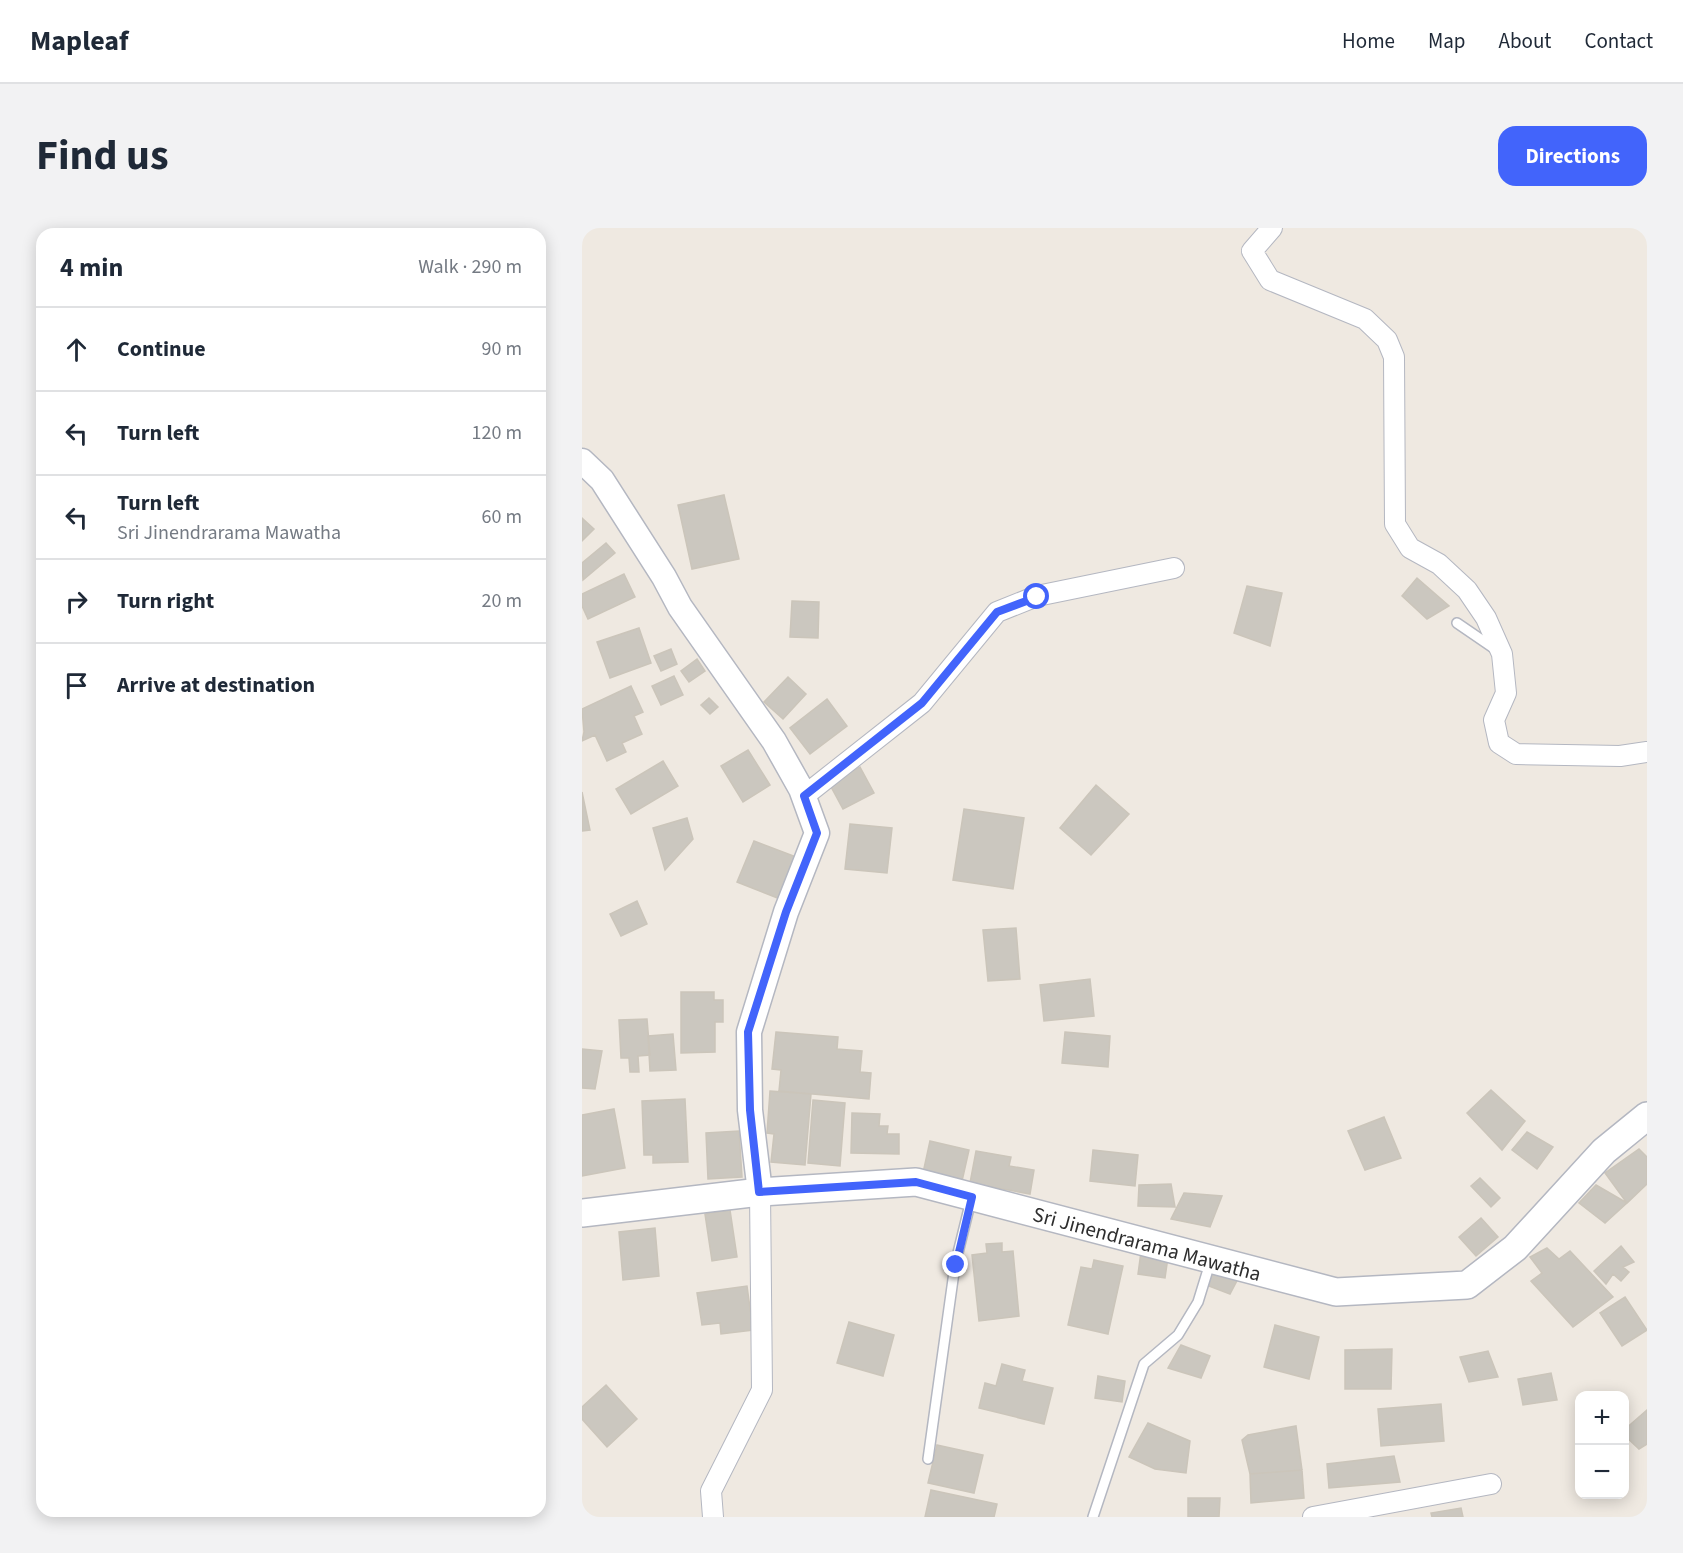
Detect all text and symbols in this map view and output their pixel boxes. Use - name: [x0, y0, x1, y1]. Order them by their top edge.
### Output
- text: Mapleaf: [30, 21, 129, 61]
- text: Home: [1342, 26, 1395, 56]
- text: Map: [1428, 26, 1466, 56]
- text: About: [1499, 26, 1551, 56]
- text: Contact: [1584, 26, 1653, 56]
- text: Find us: [36, 126, 169, 186]
- button: Directions: [1498, 126, 1647, 186]
- text: 4 min: [60, 249, 123, 286]
- text: Walk · 290 m: [418, 253, 522, 281]
- icon: ahead: [60, 333, 93, 366]
- text: Continue: [117, 333, 206, 365]
- text: 90 m: [482, 335, 522, 363]
- icon: left: [60, 417, 93, 450]
- text: Turn left: [117, 417, 199, 449]
- text: 120 m: [472, 419, 522, 447]
- text: Turn left: [117, 487, 199, 519]
- icon: left: [60, 501, 93, 534]
- text: 60 m: [482, 503, 522, 531]
- text: Sri Jinendrarama Mawatha: [117, 519, 341, 547]
- route start: [1023, 583, 1049, 609]
- icon: right: [60, 585, 93, 618]
- text: Turn right: [117, 585, 214, 617]
- text: 20 m: [482, 587, 522, 615]
- icon: arrive: [60, 669, 93, 702]
- text: Arrive at destination: [117, 669, 315, 701]
- street label: Sri Jinendrarama Mawatha: [1030, 1199, 1264, 1289]
- route end: [942, 1251, 968, 1277]
- map controls: [1575, 1391, 1629, 1499]
- button: +: [1575, 1391, 1629, 1445]
- button: −: [1575, 1445, 1629, 1499]

